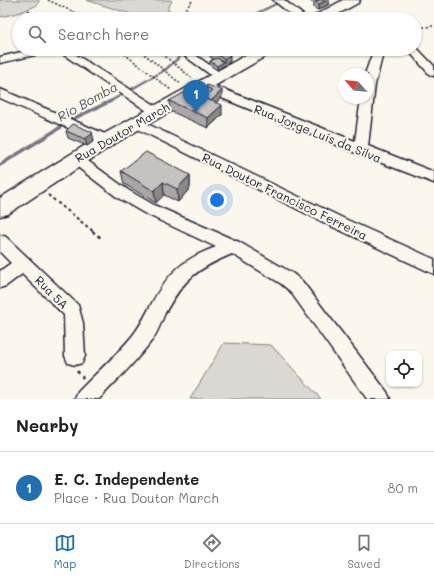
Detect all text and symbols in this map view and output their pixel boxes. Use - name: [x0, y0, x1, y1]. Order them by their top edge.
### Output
- search box: [12, 12, 422, 56]
- icon: search: [26, 23, 48, 45]
- text: Search here: [58, 24, 149, 44]
- north arrow: [338, 68, 374, 104]
- water label: Rio Bomba: [54, 77, 120, 125]
- pin: 1: [183, 80, 209, 113]
- street label: Rua Doutor March: [72, 98, 172, 166]
- street label: Rua Jorge Luís da Silva: [252, 100, 384, 166]
- street label: Rua Doutor Francisco Ferreira: [200, 149, 370, 243]
- your location: [207, 190, 227, 210]
- street label: Rua 5A: [32, 272, 72, 312]
- map controls: [386, 351, 422, 387]
- button: locate: [386, 351, 422, 387]
- text: Nearby: [16, 414, 78, 436]
- text: E. C. Independente: [54, 469, 199, 489]
- text: 1: [26, 479, 32, 496]
- text: 80 m: [388, 479, 418, 496]
- text: Place · Rua Doutor March: [54, 489, 219, 506]
- tab: Map: [54, 532, 76, 571]
- tab: Directions: [184, 532, 240, 571]
- tab: Saved: [347, 532, 380, 571]

